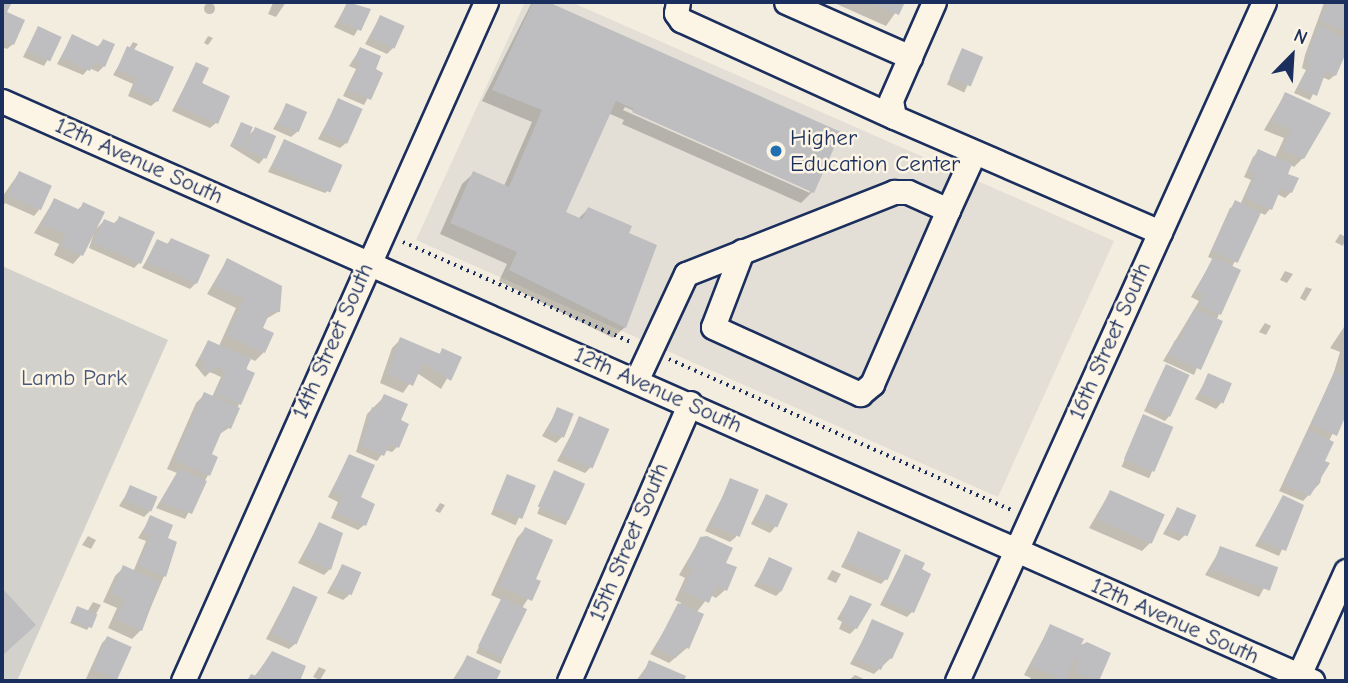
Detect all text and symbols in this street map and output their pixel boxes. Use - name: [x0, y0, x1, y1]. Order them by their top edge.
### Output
- north arrow: [1257, 21, 1327, 91]
- text: N: [1290, 24, 1311, 49]
- street label: 12th Avenue South: [51, 112, 227, 210]
- place label: Higher Education Center: [790, 124, 960, 178]
- marker: Higher Education Center: [768, 143, 784, 159]
- street label: 16th Street South: [1063, 258, 1157, 424]
- street label: 14th Street South: [286, 259, 380, 423]
- street label: 12th Avenue South: [570, 341, 746, 439]
- park label: Lamb Park: [21, 364, 127, 392]
- street label: 15th Street South: [583, 459, 675, 625]
- street label: 12th Avenue South: [1087, 572, 1263, 670]

